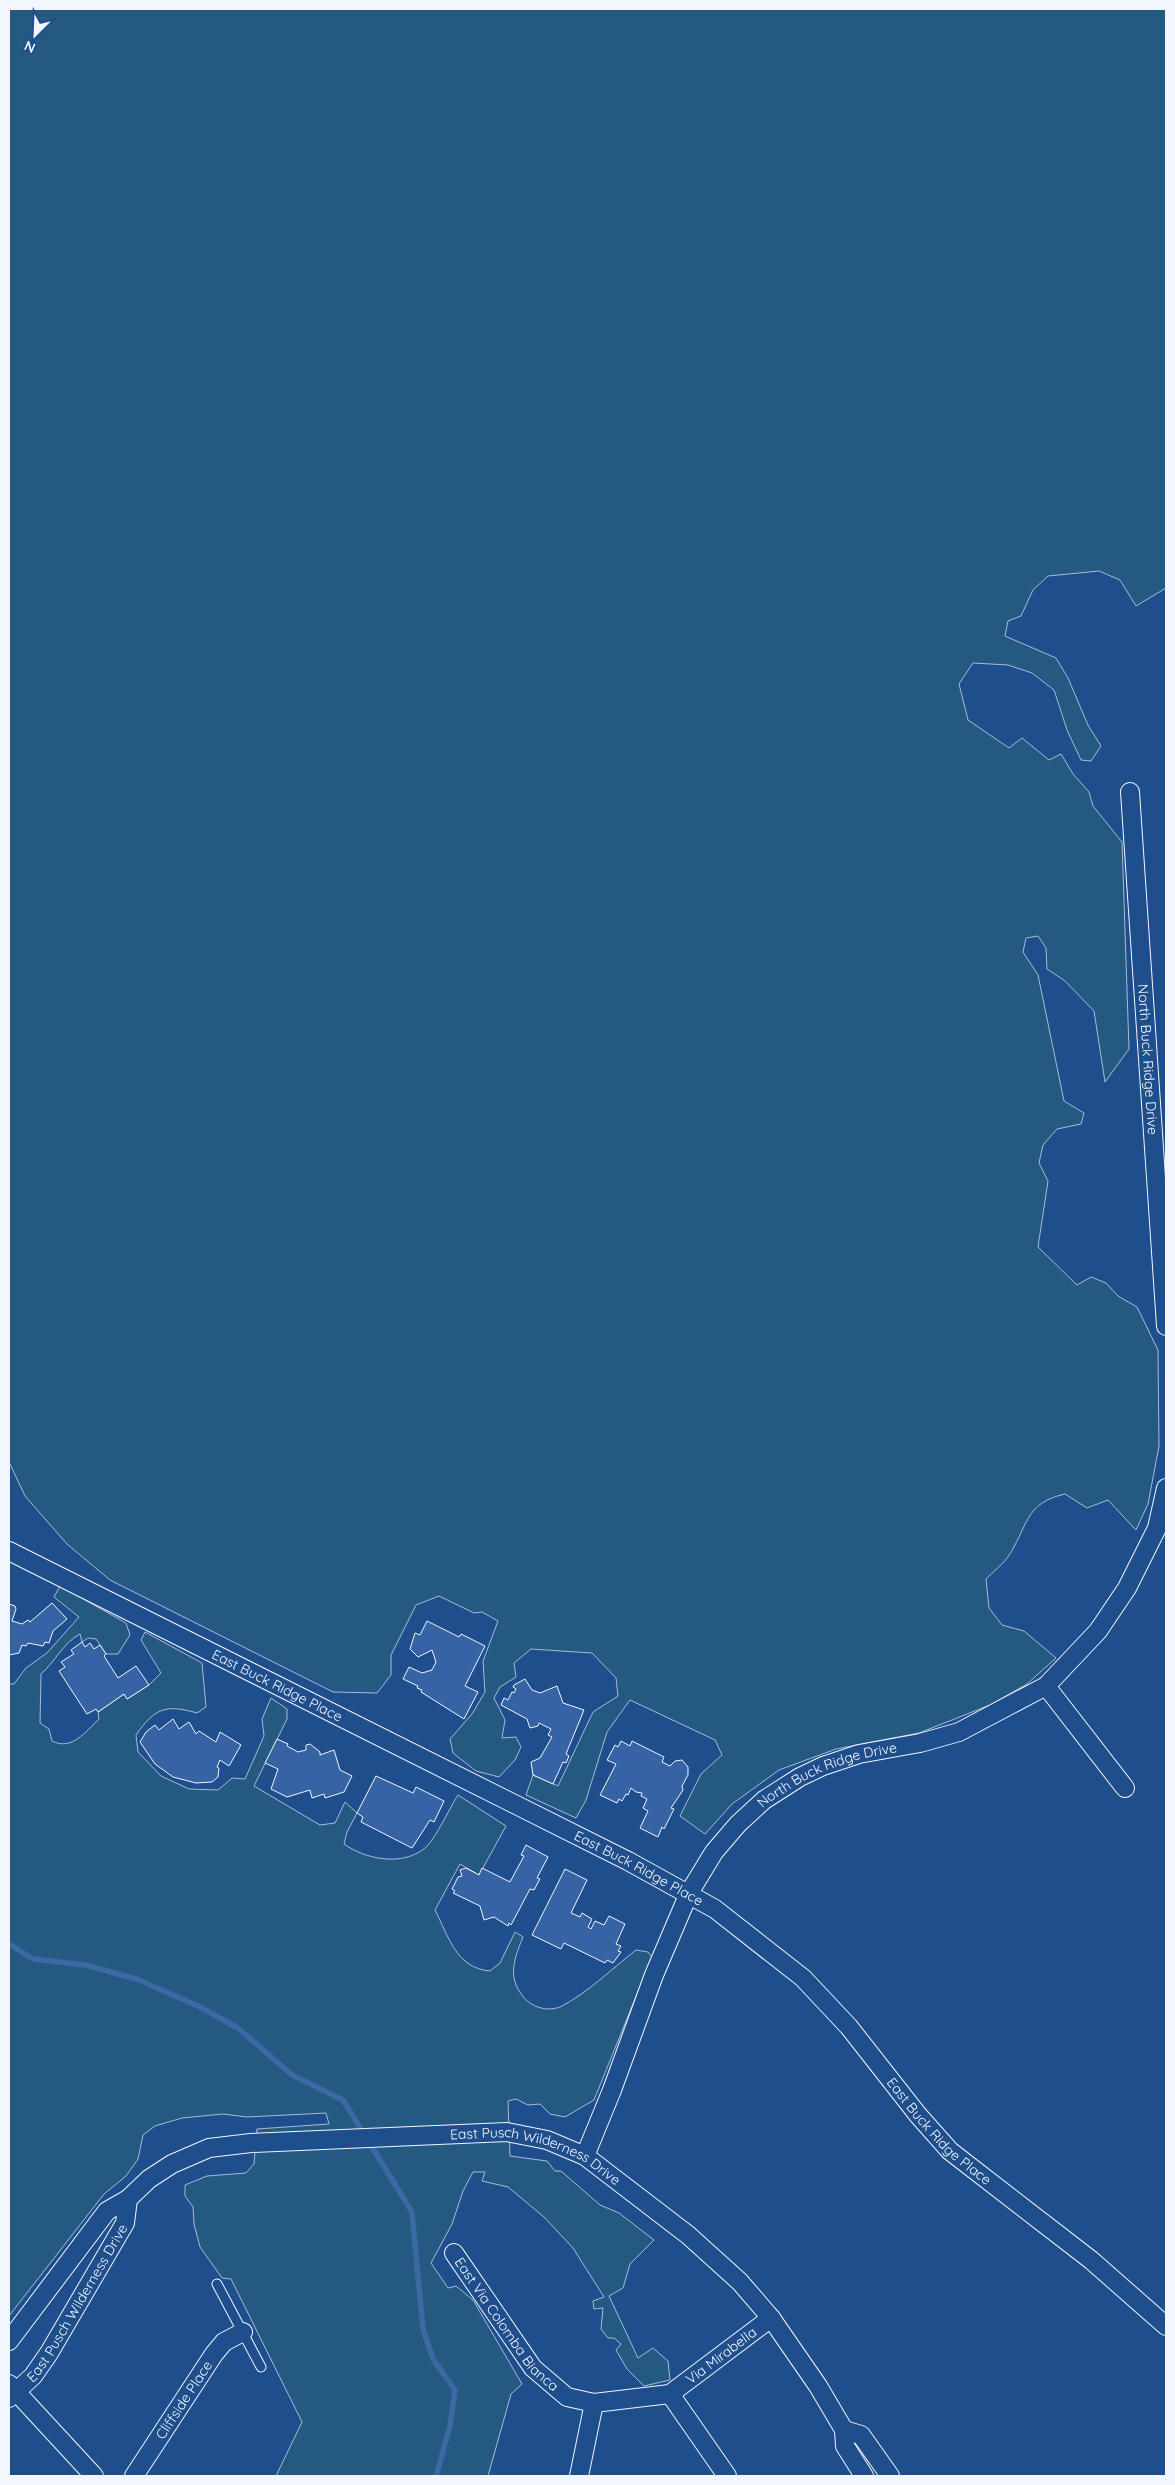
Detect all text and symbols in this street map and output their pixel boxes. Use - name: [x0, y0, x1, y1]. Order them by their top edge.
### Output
- north arrow: [10, 10, 60, 60]
- text: N: [21, 37, 38, 57]
- street label: North Buck Ridge Drive: [1134, 983, 1162, 1135]
- street label: East Buck Ridge Place: [209, 1645, 346, 1726]
- street label: North Buck Ridge Drive: [753, 1738, 898, 1811]
- street label: East Buck Ridge Place: [571, 1826, 706, 1910]
- street label: East Buck Ridge Place: [883, 2074, 995, 2189]
- street label: East Pusch Wilderness Drive: [450, 2123, 624, 2189]
- street label: East Pusch Wilderness Drive: [23, 2220, 132, 2386]
- street label: East Via Colomba Bianca: [451, 2254, 563, 2395]
- street label: Via Mirabella: [682, 2323, 760, 2388]
- street label: Cliffside Place: [152, 2357, 216, 2443]

